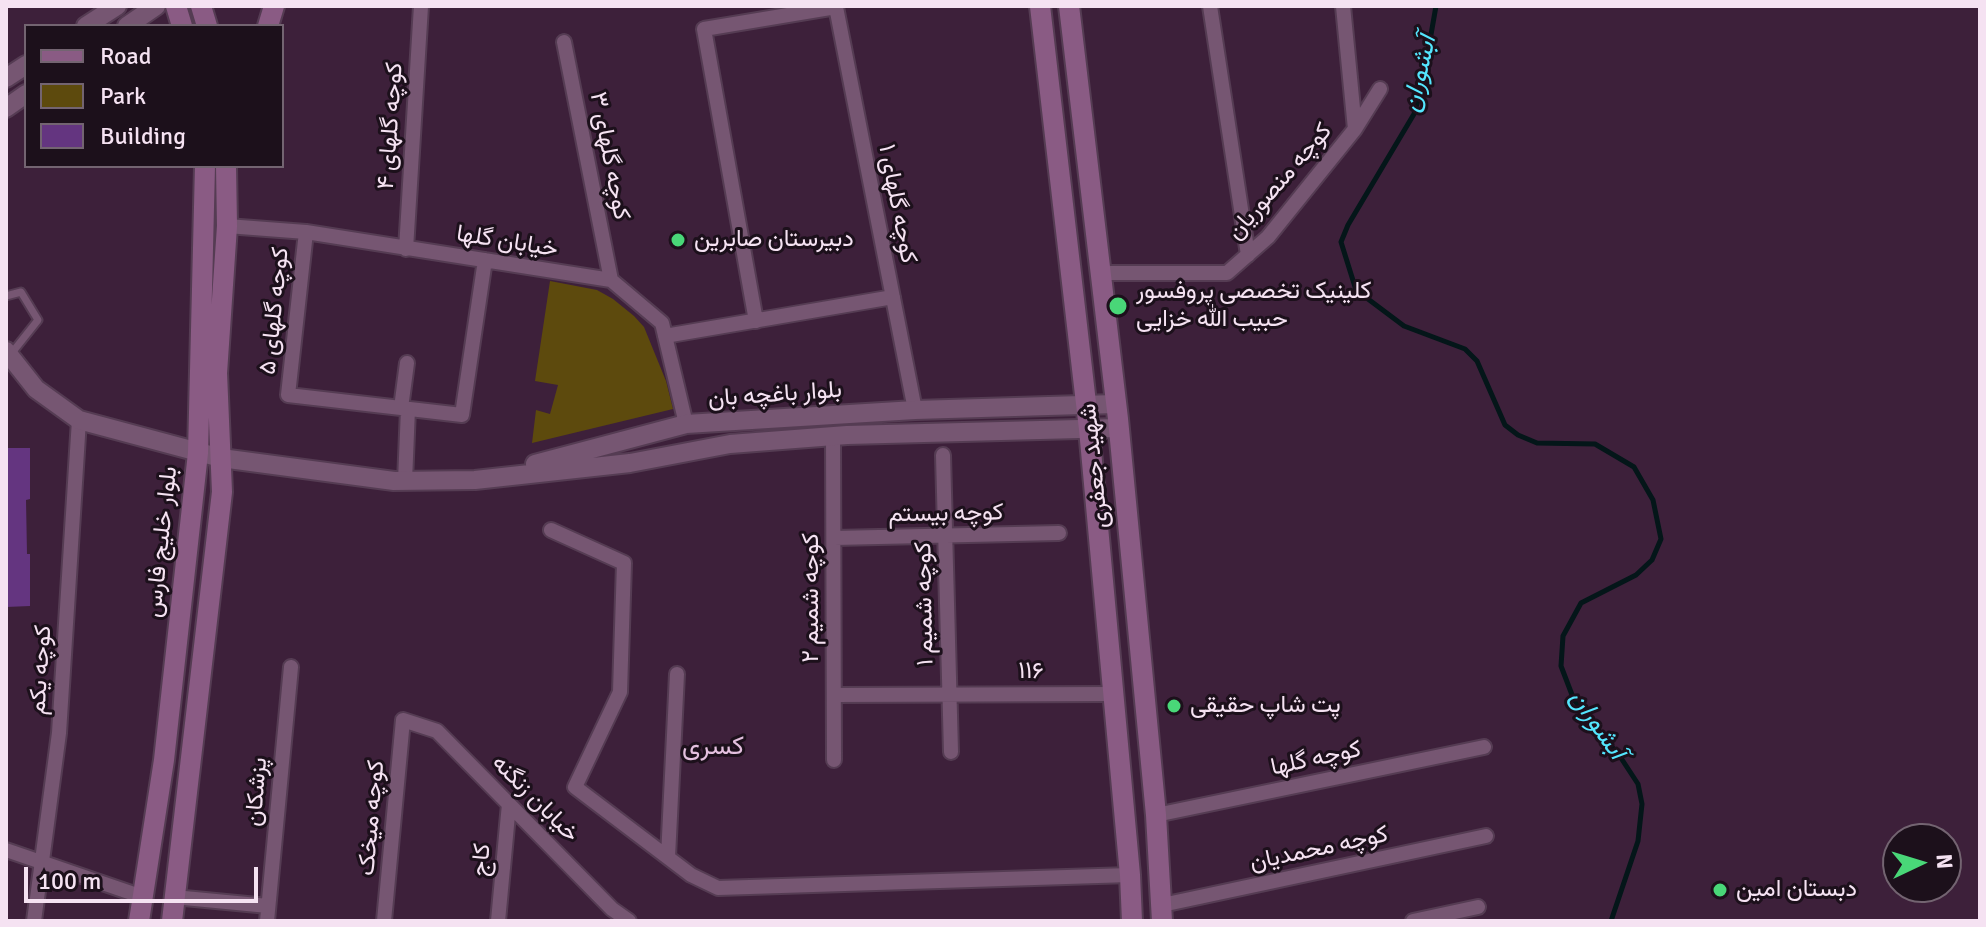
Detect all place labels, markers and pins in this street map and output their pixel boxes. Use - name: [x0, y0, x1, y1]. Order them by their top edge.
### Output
- place label: دبیرستان صابرین: [694, 226, 854, 254]
- marker: دبیرستان صابرین: [669, 231, 687, 249]
- place label: کلینیک تخصصی پروفسور حبیب الله خزایی: [1136, 278, 1372, 334]
- marker: کلینیک تخصصی پروفسور حبیب الله خزایی: [1107, 295, 1129, 317]
- place label: پت شاپ حقیقی: [1190, 692, 1341, 720]
- marker: پت شاپ حقیقی: [1165, 697, 1183, 715]
- place label: دبستان امین: [1736, 876, 1857, 904]
- marker: دبستان امین: [1711, 881, 1729, 899]

